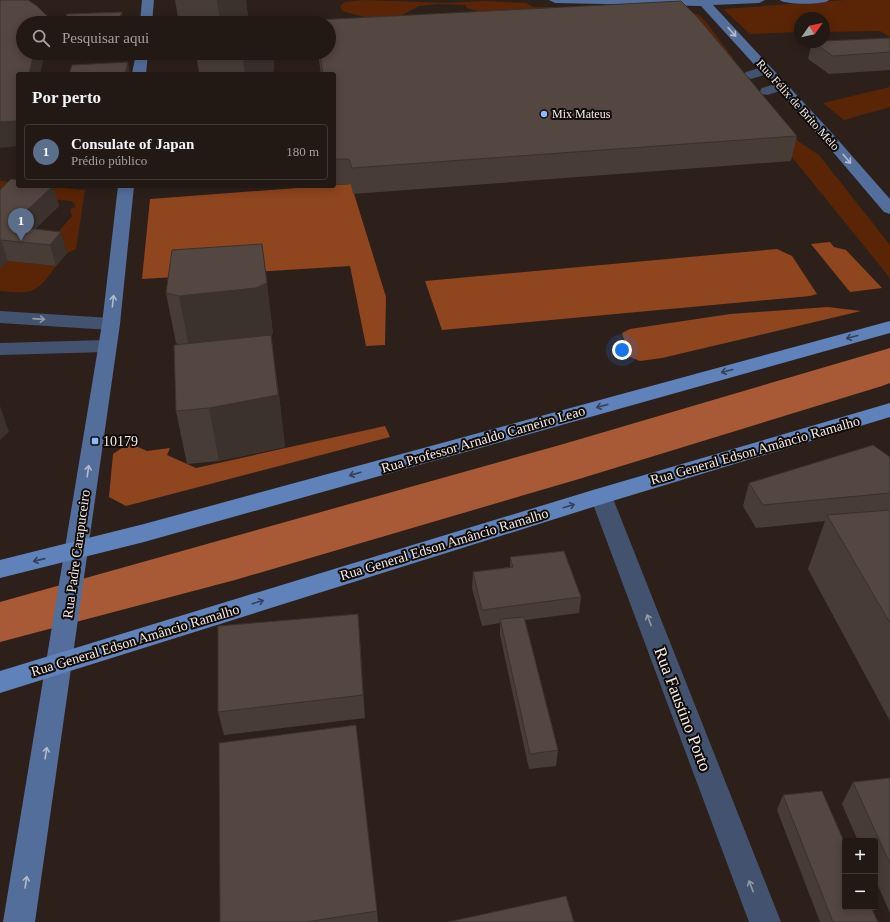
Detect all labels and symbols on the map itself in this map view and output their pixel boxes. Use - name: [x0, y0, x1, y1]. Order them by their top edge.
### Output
- north arrow: [794, 12, 830, 48]
- one-way arrow: [727, 27, 736, 37]
- street label: Rua Félix de Brito Melo: [754, 57, 842, 153]
- place label: Mix Mateus: [552, 107, 611, 121]
- marker: Mix Mateus: [539, 109, 549, 119]
- one-way arrow: [843, 154, 852, 165]
- pin: 1: [8, 208, 34, 241]
- one-way arrow: [109, 295, 117, 308]
- one-way arrow: [32, 316, 45, 323]
- one-way arrow: [846, 334, 859, 341]
- your location: [612, 340, 632, 360]
- one-way arrow: [721, 368, 734, 375]
- street label: Rua Professor Arnaldo Carneiro Leao: [379, 403, 587, 476]
- one-way arrow: [595, 403, 608, 410]
- street label: Rua General Edson Amâncio Ramalho: [649, 413, 861, 488]
- place label: 10179: [103, 434, 138, 449]
- marker: 10179: [90, 436, 100, 446]
- one-way arrow: [84, 465, 92, 478]
- one-way arrow: [349, 471, 362, 478]
- street label: Rua Padre Carapuceiro: [60, 489, 93, 619]
- one-way arrow: [563, 501, 575, 509]
- street label: Rua General Edson Amâncio Ramalho: [338, 506, 550, 583]
- one-way arrow: [32, 557, 45, 564]
- one-way arrow: [251, 598, 264, 605]
- street label: Rua General Edson Amâncio Ramalho: [29, 602, 241, 679]
- one-way arrow: [645, 615, 653, 627]
- street label: Rua Faustino Porto: [650, 644, 715, 774]
- one-way arrow: [42, 747, 50, 760]
- one-way arrow: [22, 876, 30, 889]
- one-way arrow: [746, 880, 754, 892]

